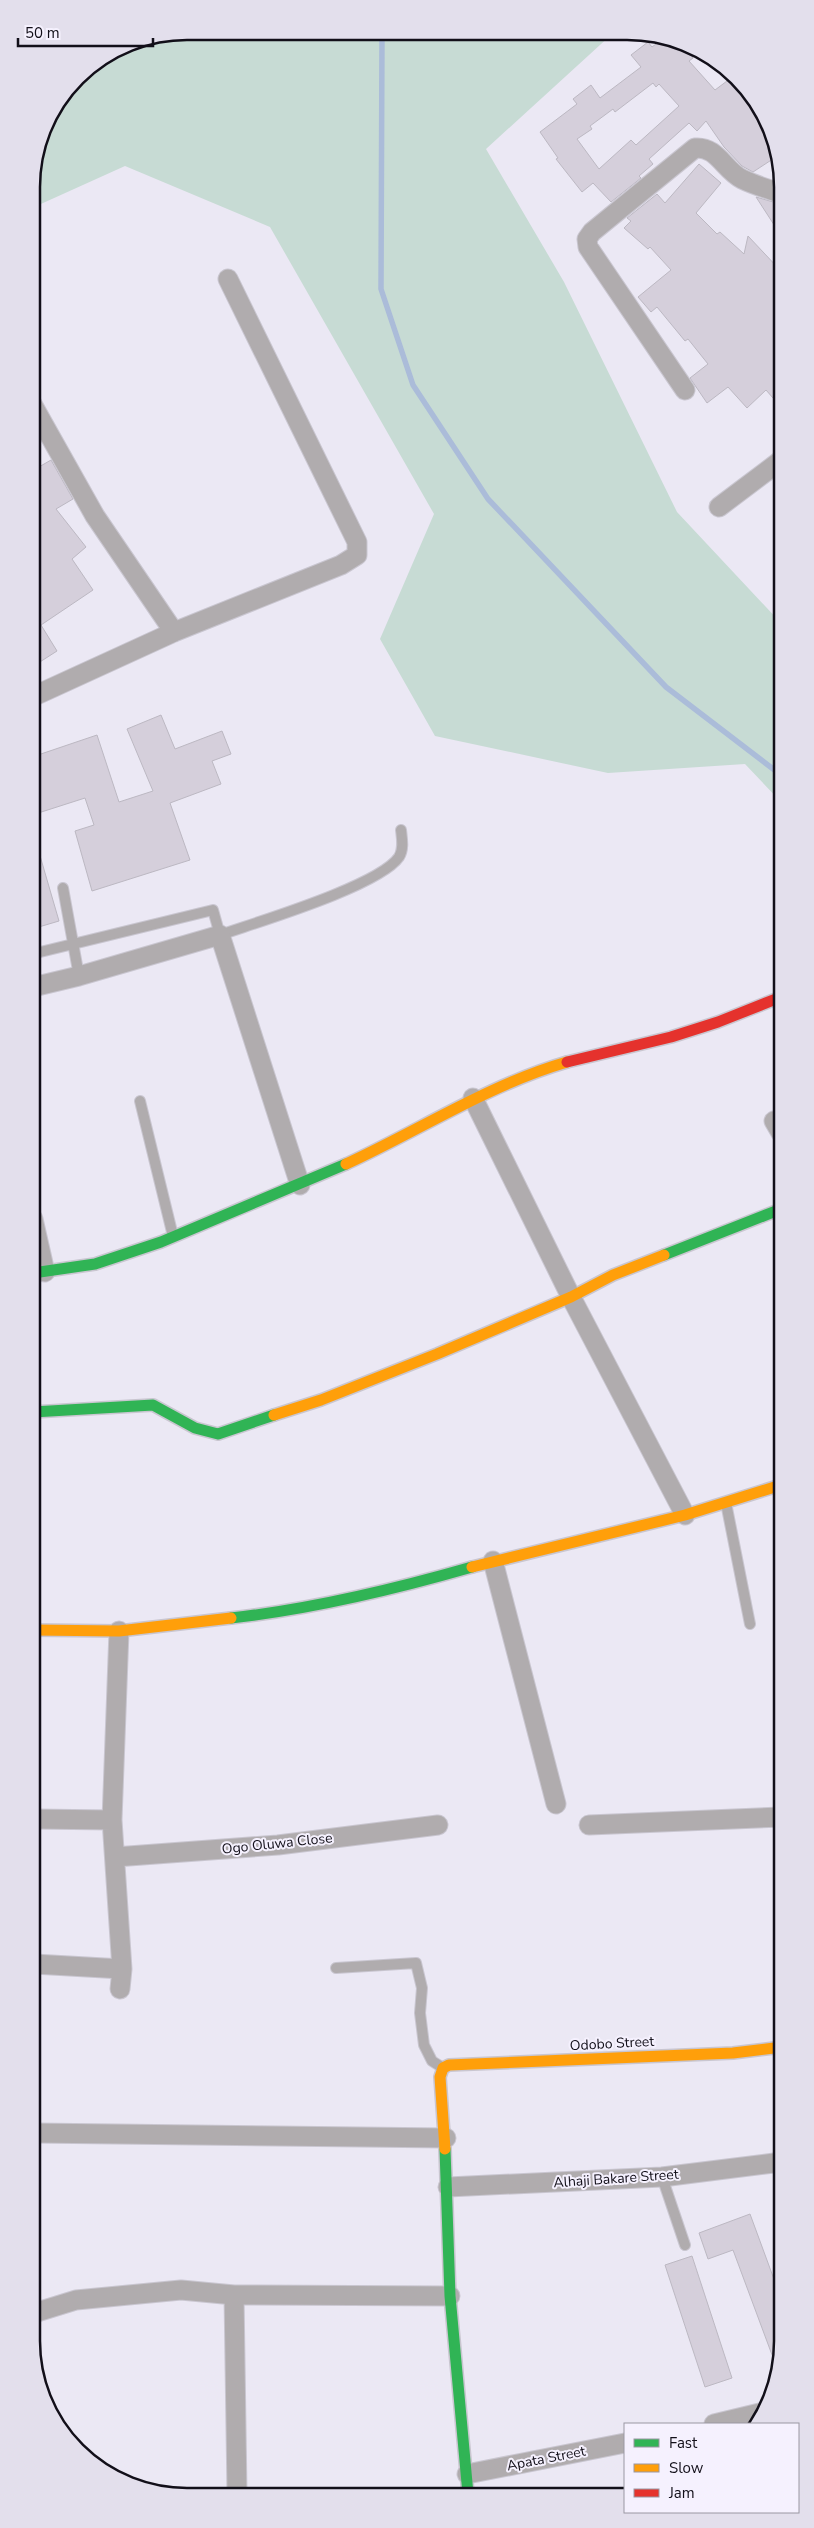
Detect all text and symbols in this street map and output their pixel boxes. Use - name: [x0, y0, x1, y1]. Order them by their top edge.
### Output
- scale bar: [18, 15, 152, 47]
- text: 50 m: [25, 23, 60, 43]
- street label: Ogo Oluwa Close: [221, 1828, 333, 1859]
- street label: Odobo Street: [569, 2032, 655, 2055]
- street label: Alhaji Bakare Street: [553, 2165, 679, 2192]
- legend: [624, 2423, 799, 2513]
- text: Fast: [669, 2433, 698, 2453]
- street label: Apata Street: [505, 2442, 587, 2475]
- text: Slow: [669, 2458, 704, 2478]
- text: Jam: [668, 2483, 695, 2503]

